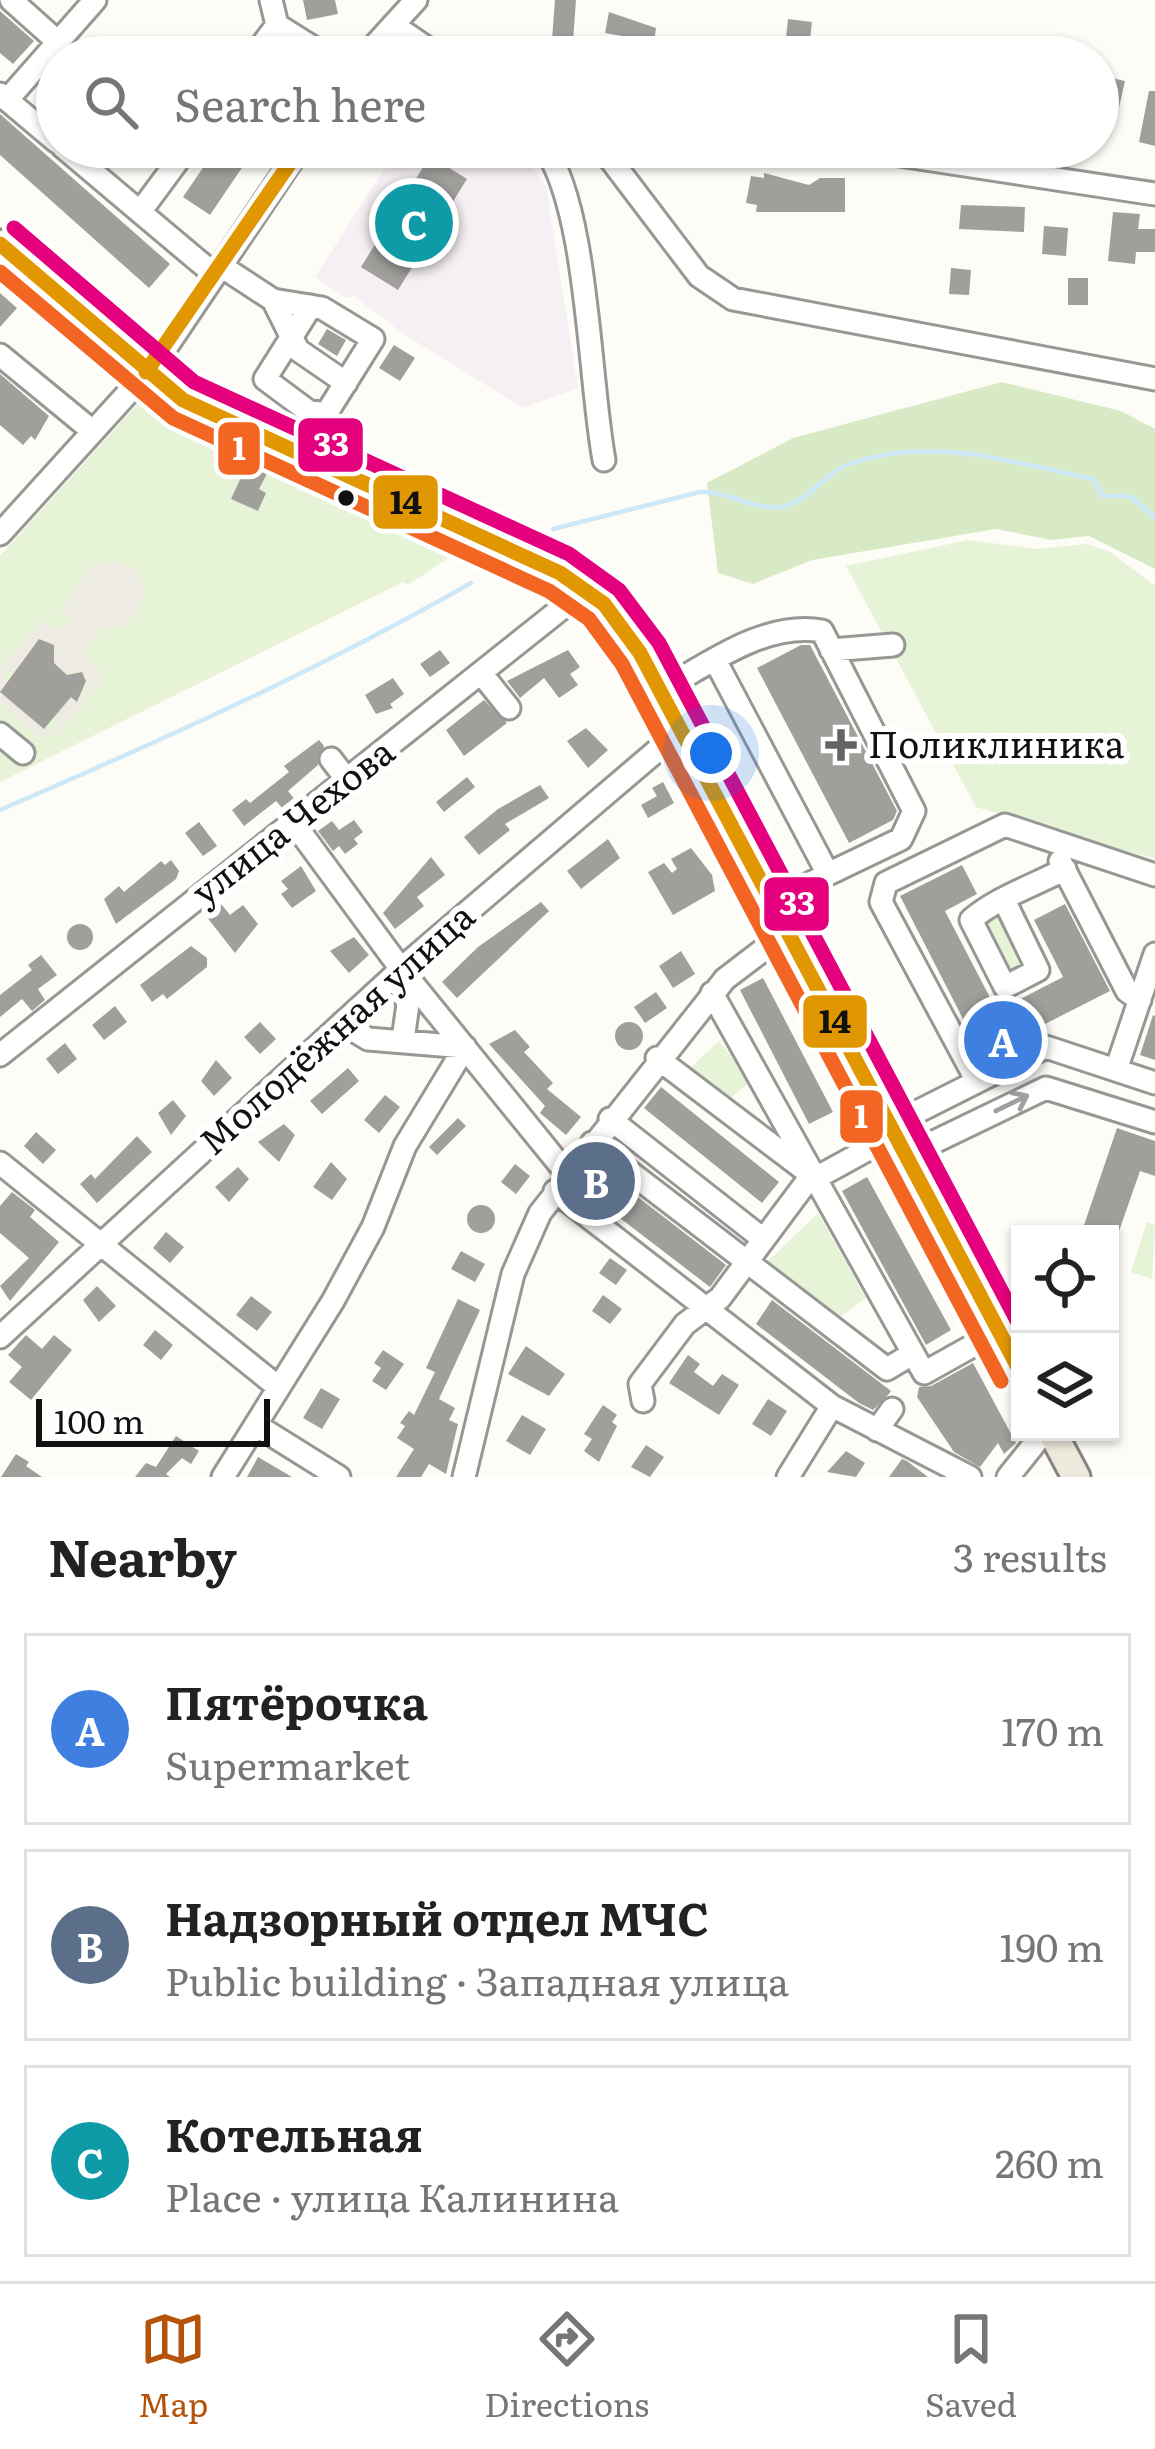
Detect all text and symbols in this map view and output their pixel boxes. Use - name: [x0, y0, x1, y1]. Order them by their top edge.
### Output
- search box: [36, 36, 1119, 168]
- icon: search: [78, 69, 144, 135]
- text: Search here: [174, 69, 426, 136]
- pin: C: [375, 178, 453, 268]
- line badge: 33: [296, 416, 365, 474]
- text: 33: [313, 417, 349, 466]
- line badge: 1: [216, 420, 262, 477]
- text: 1: [232, 421, 246, 470]
- line badge: 14: [371, 473, 440, 531]
- text: 14: [390, 475, 422, 524]
- unlabelled marker: [335, 487, 357, 509]
- place label: Поликлиника: [868, 716, 1125, 769]
- street label: улица Чехова: [179, 723, 405, 916]
- your location: [681, 723, 741, 783]
- marker: Поликлиника: [825, 729, 857, 761]
- line badge: 33: [762, 875, 831, 933]
- text: 33: [779, 876, 815, 925]
- street label: Молодёжная улица: [186, 888, 485, 1165]
- line badge: 14: [801, 993, 869, 1050]
- text: 14: [819, 994, 851, 1043]
- pin: A: [964, 995, 1042, 1085]
- line badge: 1: [838, 1088, 885, 1145]
- text: 1: [854, 1089, 868, 1138]
- one-way arrow: [993, 1091, 1029, 1113]
- pin: B: [557, 1136, 635, 1226]
- map controls: [1011, 1225, 1119, 1441]
- button: locate: [1011, 1225, 1119, 1333]
- button: layers: [1011, 1333, 1119, 1441]
- scale bar: [36, 1393, 270, 1446]
- text: 100 m: [54, 1395, 144, 1444]
- text: Nearby: [48, 1517, 237, 1593]
- text: 3 results: [953, 1526, 1107, 1584]
- text: Пятёрочка: [165, 1667, 428, 1734]
- text: A: [75, 1700, 105, 1758]
- text: 170 m: [1001, 1700, 1104, 1758]
- text: Supermarket: [165, 1734, 410, 1792]
- text: Надзорный отдел МЧС: [165, 1883, 709, 1950]
- text: B: [77, 1916, 103, 1974]
- text: 190 m: [1000, 1916, 1104, 1974]
- text: Public building · Западная улица: [165, 1950, 789, 2008]
- text: Котельная: [165, 2099, 423, 2166]
- text: C: [76, 2132, 104, 2190]
- text: 260 m: [995, 2132, 1104, 2190]
- text: Place · улица Калинина: [165, 2166, 619, 2224]
- tab: Map: [138, 2306, 208, 2427]
- tab: Directions: [484, 2306, 649, 2427]
- tab: Saved: [925, 2306, 1017, 2427]

